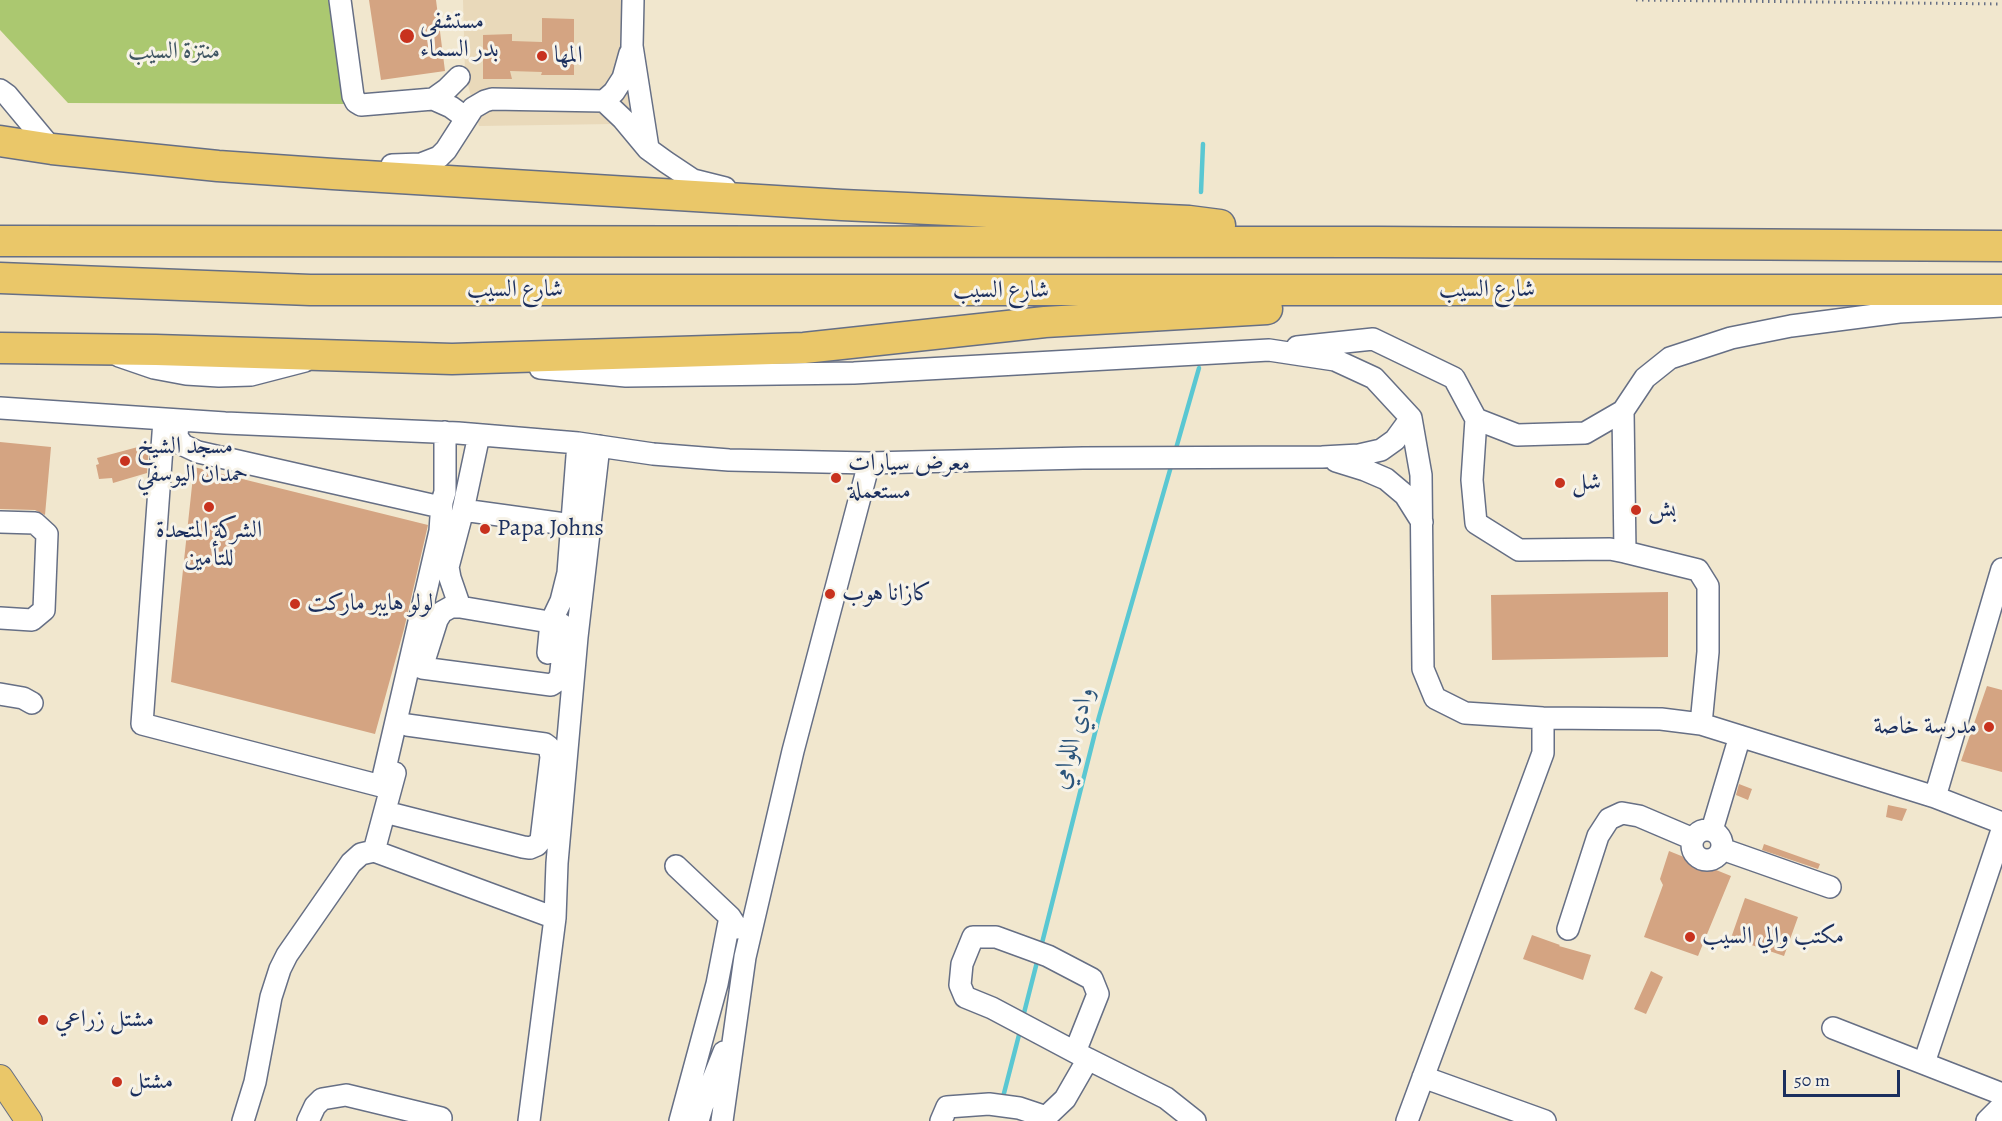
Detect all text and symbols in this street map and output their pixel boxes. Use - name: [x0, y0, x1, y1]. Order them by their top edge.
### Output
- place label: مستشفى بدر السماء: [420, 8, 499, 64]
- marker: مستشفى بدر السماء: [398, 27, 416, 45]
- park label: منتزة السيب: [128, 38, 220, 66]
- place label: المها: [554, 42, 583, 70]
- marker: المها: [535, 49, 549, 63]
- street label: شارع السيب: [467, 276, 563, 304]
- street label: شارع السيب: [1439, 276, 1535, 304]
- street label: شارع السيب: [953, 277, 1049, 305]
- place label: مسجد الشيخ حمدان اليوسفي: [137, 433, 248, 489]
- place label: معرض سيارات مستعملة: [848, 450, 970, 506]
- marker: مسجد الشيخ حمدان اليوسفي: [118, 454, 132, 468]
- place label: شل: [1572, 469, 1601, 497]
- marker: معرض سيارات مستعملة: [829, 471, 843, 485]
- marker: شل: [1553, 476, 1567, 490]
- place label: بش: [1648, 496, 1676, 524]
- marker: الشركة المتحدة للتأمين: [202, 500, 216, 514]
- marker: بش: [1629, 503, 1643, 517]
- place label: Papa Johns: [497, 515, 604, 543]
- place label: الشركة المتحدة للتأمين: [156, 517, 262, 573]
- marker: Papa Johns: [478, 522, 492, 536]
- place label: كازانا هوب: [842, 580, 932, 608]
- marker: كازانا هوب: [823, 587, 837, 601]
- place label: لولو هايبر ماركت: [307, 590, 433, 618]
- marker: لولو هايبر ماركت: [288, 597, 302, 611]
- water label: وادي اللوامي: [1045, 683, 1103, 793]
- place label: مدرسة خاصة: [1873, 713, 1977, 741]
- marker: مدرسة خاصة: [1982, 720, 1996, 734]
- place label: مكتب والي السيب: [1702, 923, 1844, 951]
- marker: مكتب والي السيب: [1683, 930, 1697, 944]
- place label: مشتل زراعي: [55, 1006, 154, 1034]
- marker: مشتل زراعي: [36, 1013, 50, 1027]
- scale bar: [1786, 1058, 1903, 1096]
- place label: مشتل: [129, 1068, 173, 1096]
- text: 50 m: [1794, 1068, 1830, 1092]
- marker: مشتل: [110, 1075, 124, 1089]

